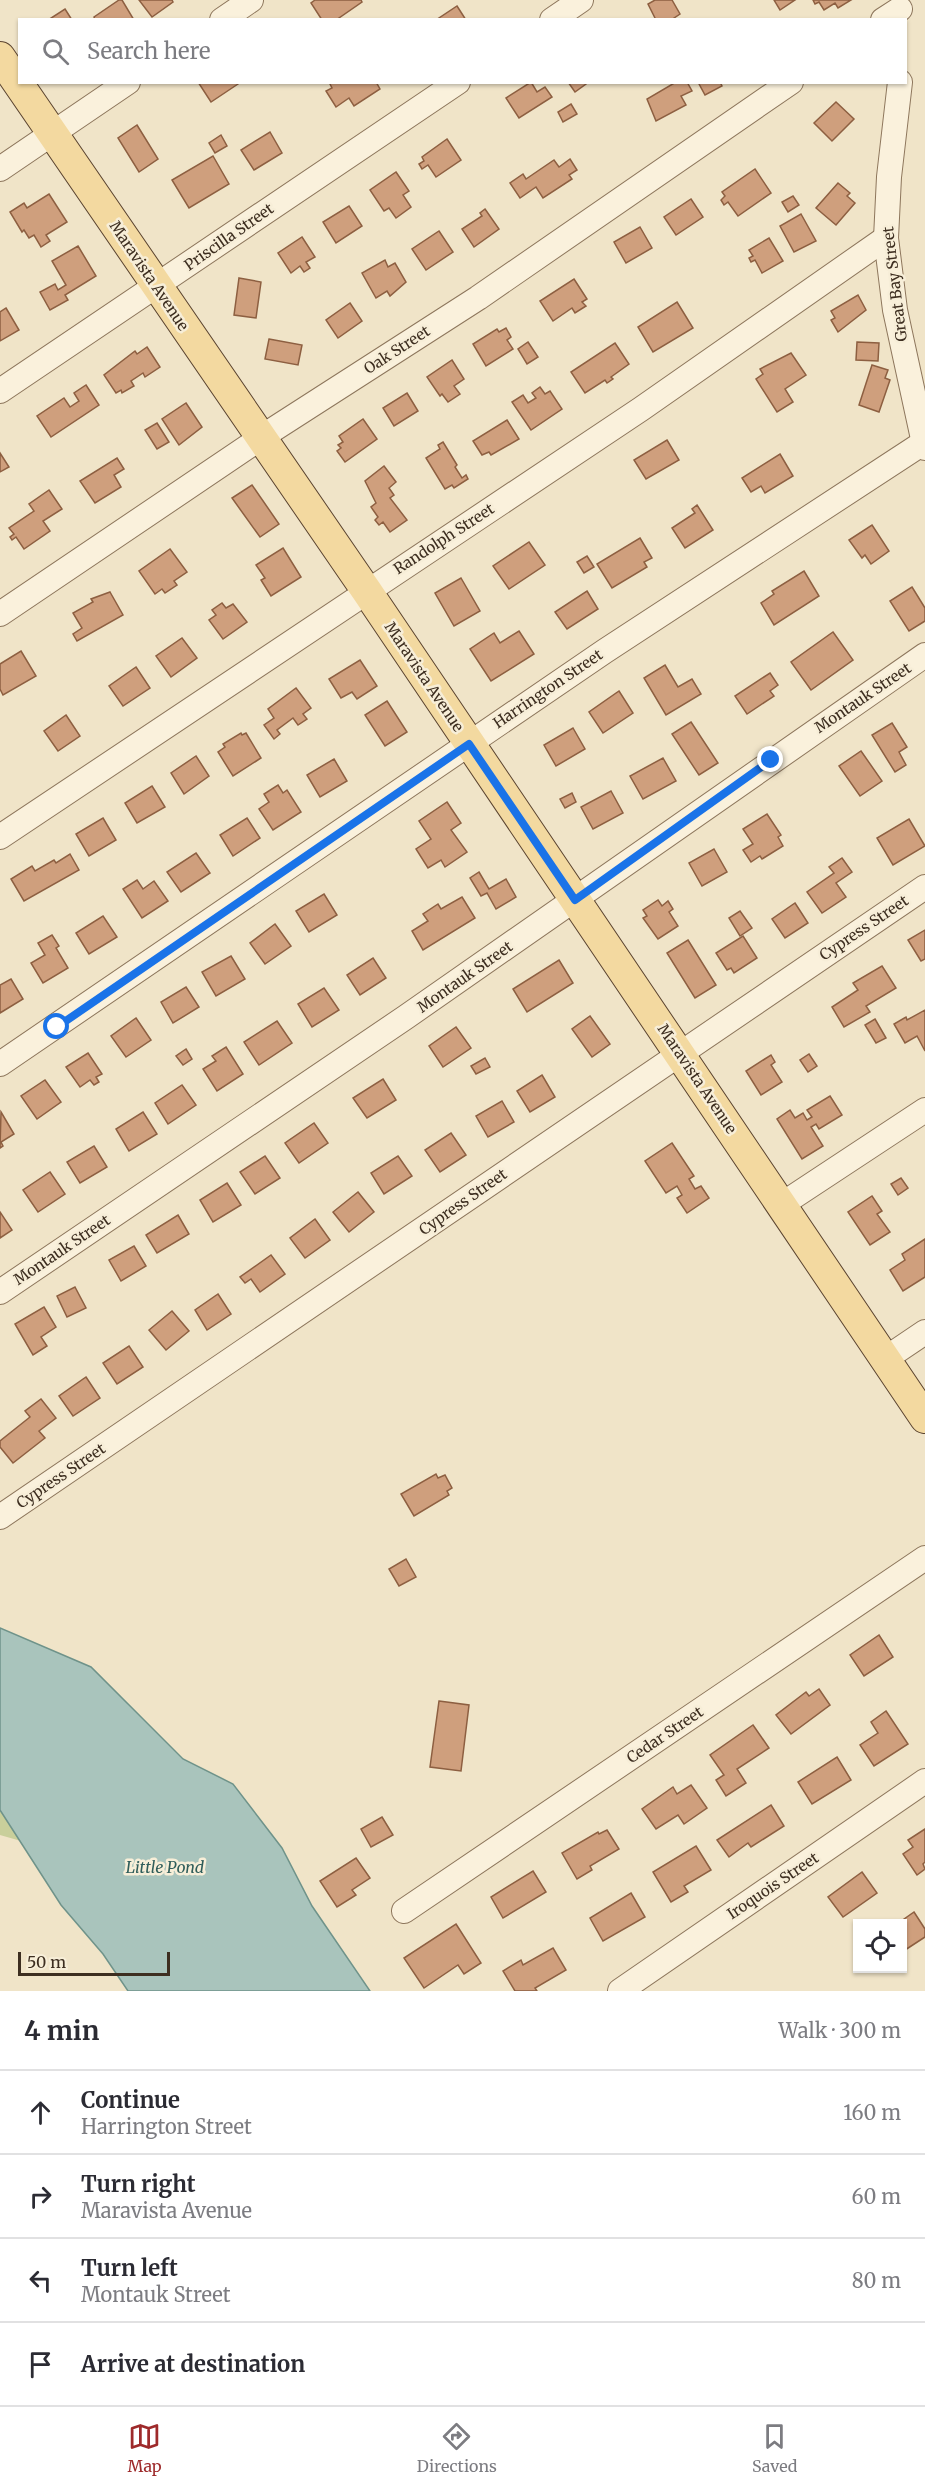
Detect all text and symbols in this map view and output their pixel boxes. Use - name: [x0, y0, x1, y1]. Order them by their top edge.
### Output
- search box: [18, 18, 907, 84]
- icon: search: [39, 35, 72, 68]
- text: Search here: [87, 37, 210, 65]
- street label: Priscilla Street: [180, 199, 277, 274]
- street label: Maravista Avenue: [106, 217, 193, 334]
- street label: Great Bay Street: [878, 225, 911, 343]
- street label: Oak Street: [360, 321, 433, 378]
- street label: Randolph Street: [390, 499, 498, 578]
- street label: Maravista Avenue: [381, 618, 468, 735]
- street label: Harrington Street: [489, 645, 606, 732]
- street label: Montauk Street: [811, 658, 915, 737]
- route end: [757, 746, 783, 772]
- street label: Cypress Street: [816, 891, 912, 964]
- street label: Montauk Street: [413, 937, 516, 1017]
- route start: [43, 1013, 69, 1039]
- street label: Maravista Avenue: [654, 1020, 741, 1137]
- street label: Cypress Street: [415, 1164, 511, 1239]
- street label: Montauk Street: [10, 1210, 114, 1289]
- street label: Cypress Street: [13, 1439, 109, 1512]
- street label: Cedar Street: [623, 1702, 707, 1767]
- street label: Iroquois Street: [723, 1848, 822, 1923]
- water label: Little Pond: [126, 1857, 205, 1877]
- map controls: [853, 1919, 907, 1973]
- button: locate: [853, 1919, 907, 1973]
- scale bar: [18, 1949, 170, 1976]
- text: 50 m: [27, 1952, 66, 1972]
- text: 4 min: [24, 2014, 99, 2047]
- text: Walk · 300 m: [779, 2018, 901, 2043]
- text: Continue: [81, 2086, 180, 2114]
- icon: ahead: [24, 2096, 57, 2129]
- text: 160 m: [843, 2100, 901, 2125]
- text: Harrington Street: [81, 2114, 252, 2139]
- text: Turn right: [81, 2170, 195, 2198]
- icon: right: [24, 2180, 57, 2213]
- text: 60 m: [851, 2184, 901, 2209]
- text: Maravista Avenue: [81, 2198, 252, 2223]
- text: Turn left: [81, 2254, 178, 2282]
- icon: left: [24, 2264, 57, 2297]
- text: 80 m: [852, 2268, 901, 2293]
- text: Montauk Street: [81, 2282, 231, 2307]
- icon: arrive: [24, 2348, 57, 2381]
- text: Arrive at destination: [81, 2350, 305, 2378]
- tab: Map: [128, 2420, 162, 2476]
- tab: Directions: [417, 2420, 497, 2476]
- tab: Saved: [752, 2420, 797, 2476]

